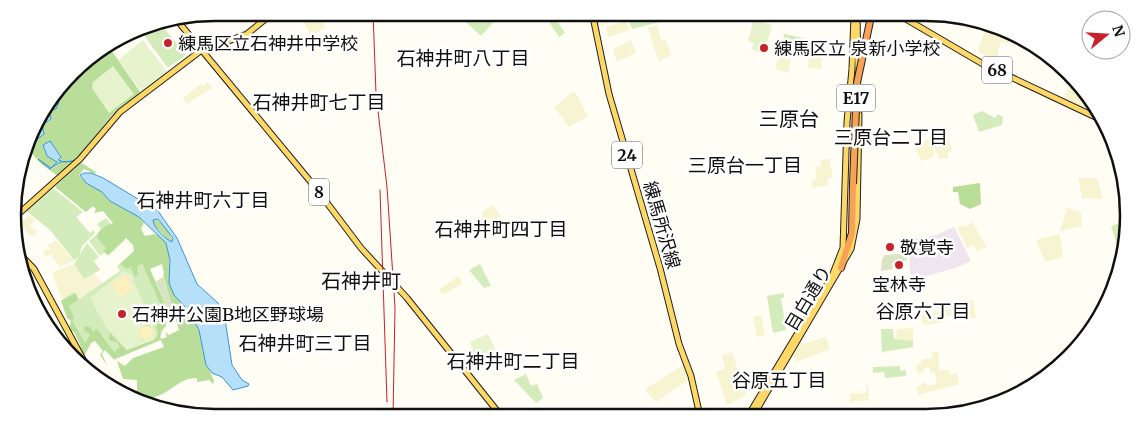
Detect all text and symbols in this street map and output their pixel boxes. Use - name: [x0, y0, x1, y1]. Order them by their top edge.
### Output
- north arrow: [1081, 10, 1131, 60]
- text: N: [1108, 23, 1129, 39]
- place label: 練馬区立石神井中学校: [178, 32, 358, 55]
- marker: 練馬区立石神井中学校: [162, 37, 174, 49]
- place label: 練馬区立 泉新小学校: [774, 37, 940, 60]
- marker: 練馬区立 泉新小学校: [758, 42, 770, 54]
- district label: 石神井町八丁目: [396, 46, 530, 70]
- road number: 68: [982, 56, 1012, 84]
- road number: E17: [837, 85, 875, 112]
- district label: 石神井町七丁目: [252, 90, 386, 114]
- district label: 三原台: [759, 106, 819, 131]
- district label: 三原台二丁目: [834, 125, 948, 149]
- road number: 24: [612, 142, 642, 168]
- district label: 三原台一丁目: [688, 153, 802, 177]
- road number: 8: [309, 178, 329, 206]
- street label: 練馬所沢線: [639, 179, 685, 271]
- district label: 石神井町六丁目: [136, 188, 270, 212]
- district label: 石神井町四丁目: [434, 217, 568, 241]
- place label: 敬覚寺: [900, 236, 954, 259]
- marker: 敬覚寺: [884, 241, 896, 253]
- marker: 宝林寺: [893, 259, 905, 271]
- street label: 目白通り: [780, 261, 836, 335]
- district label: 石神井町: [321, 268, 401, 293]
- place label: 宝林寺: [872, 273, 926, 296]
- district label: 谷原六丁目: [875, 299, 971, 323]
- place label: 石神井公園B地区野球場: [132, 303, 324, 326]
- marker: 石神井公園B地区野球場: [116, 308, 128, 320]
- district label: 石神井町三丁目: [238, 331, 372, 355]
- district label: 石神井町二丁目: [446, 349, 580, 373]
- district label: 谷原五丁目: [731, 368, 827, 392]

